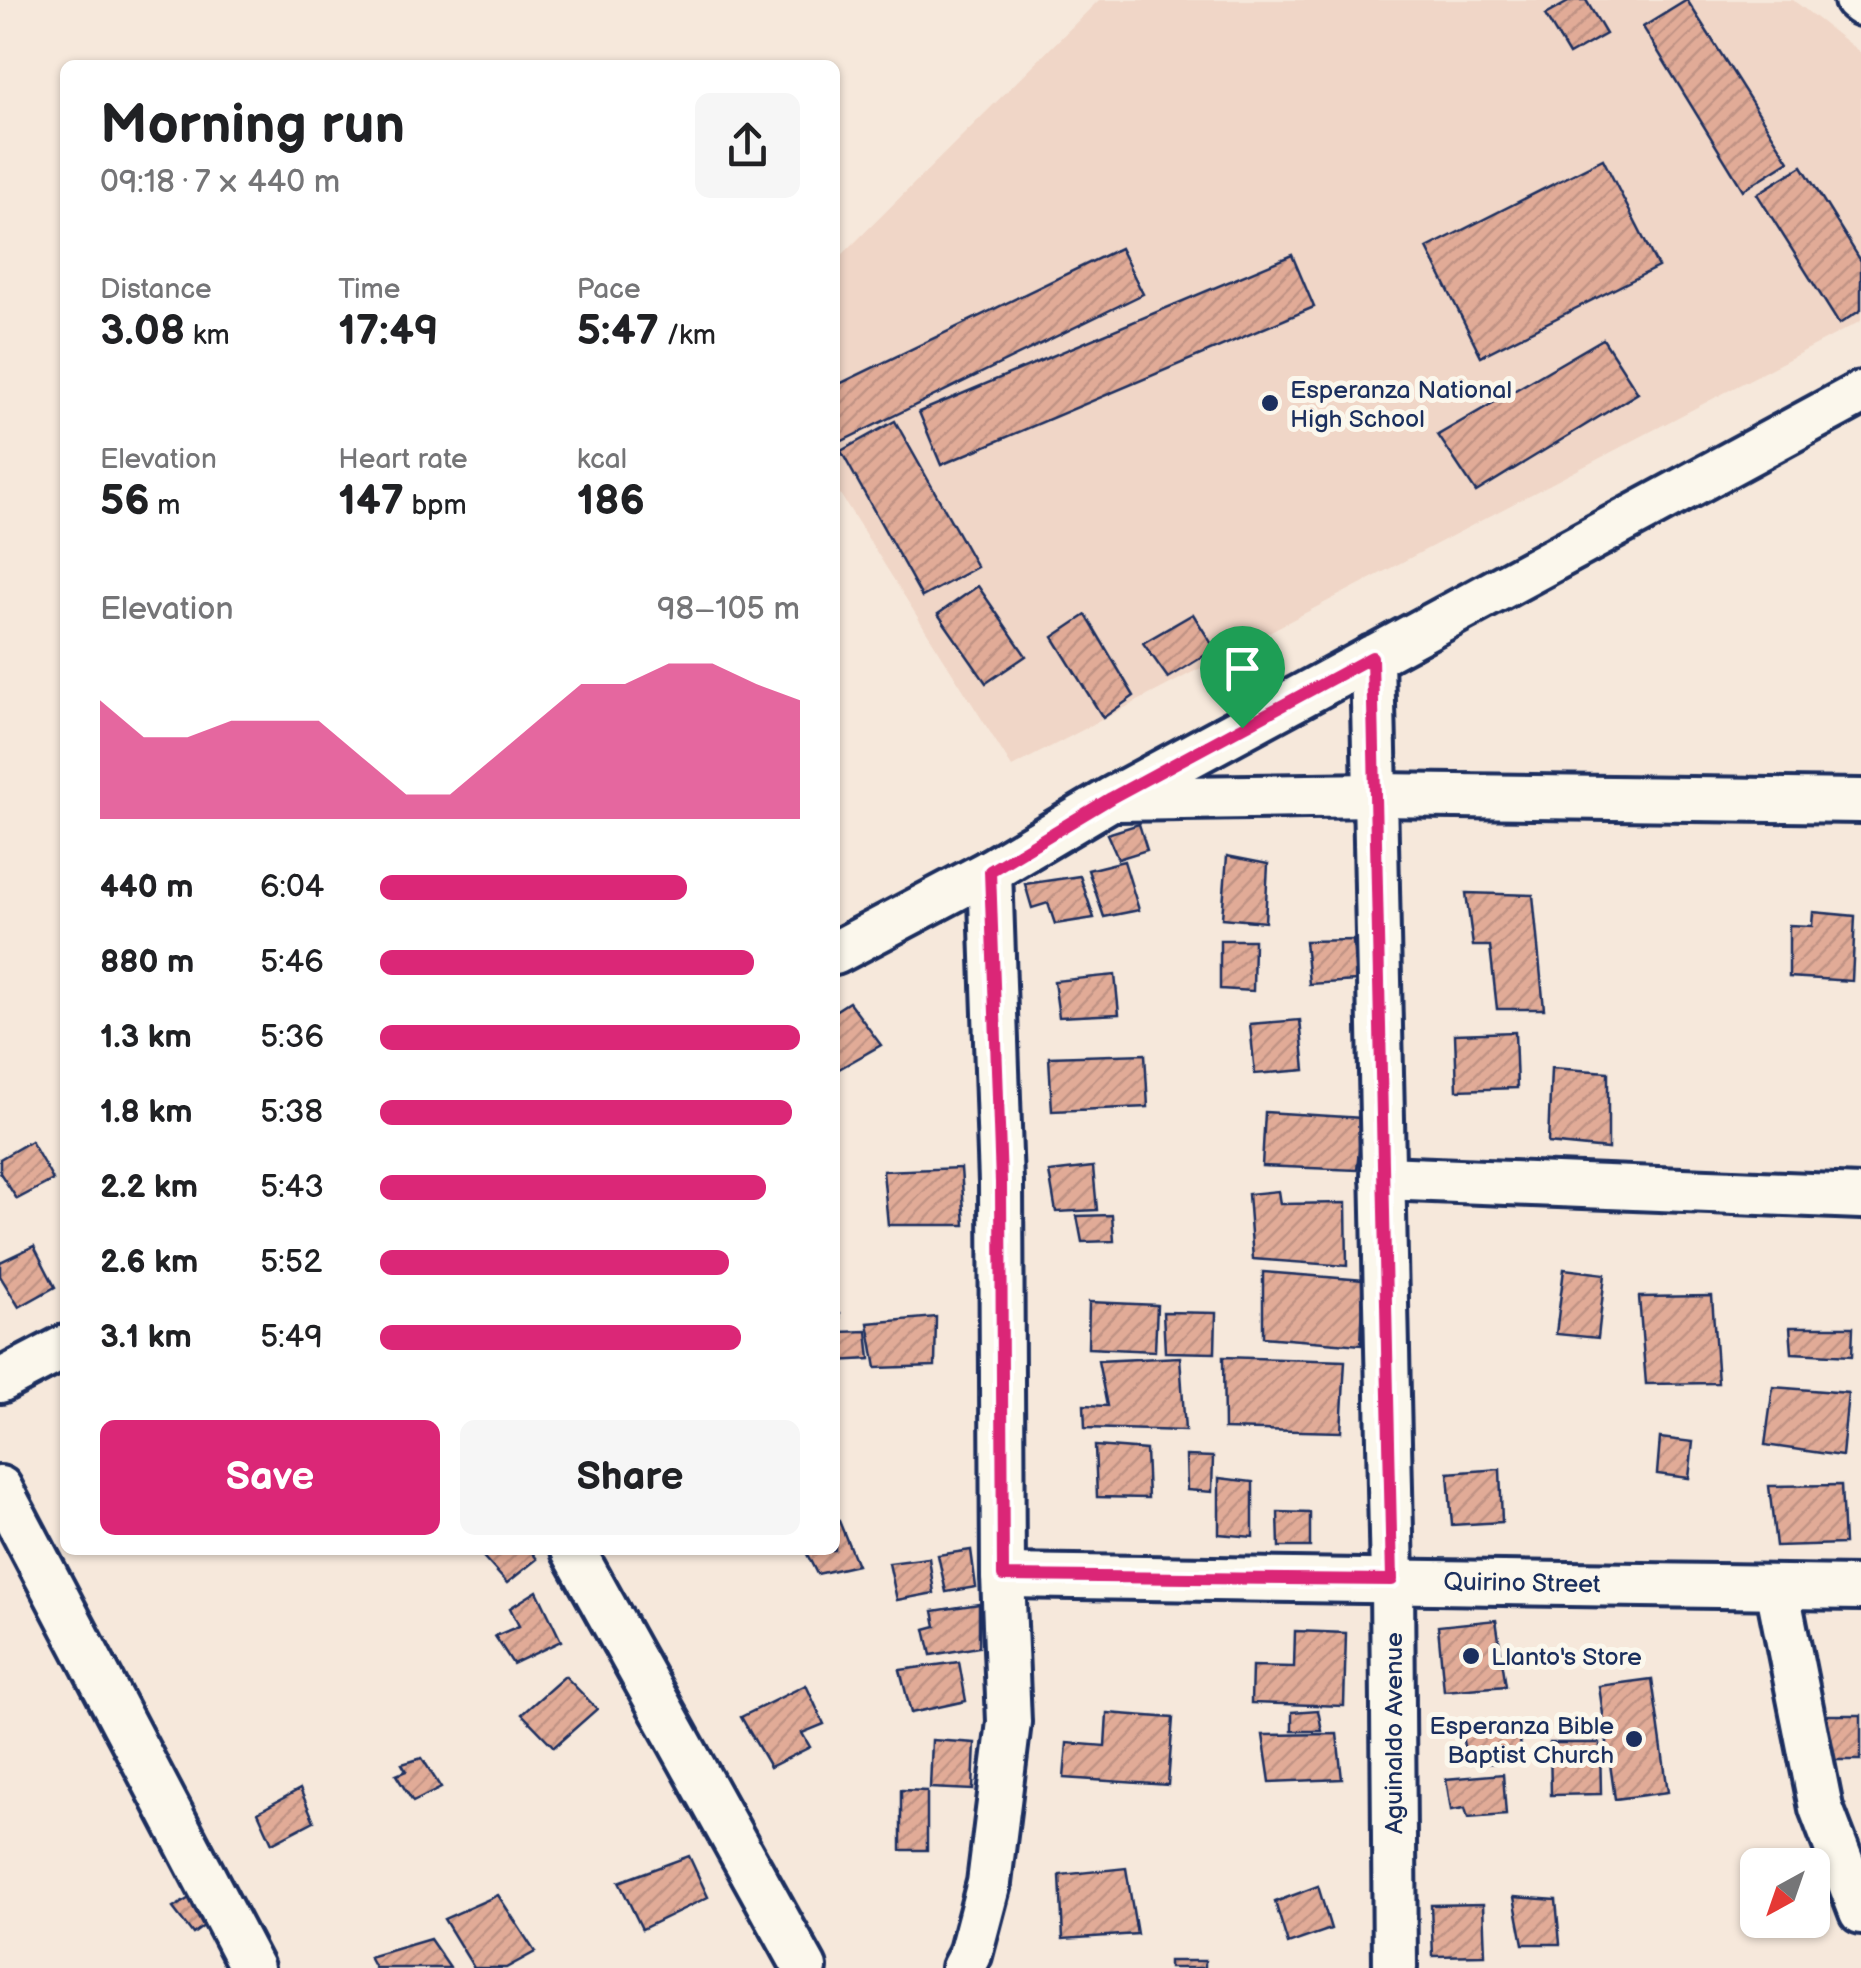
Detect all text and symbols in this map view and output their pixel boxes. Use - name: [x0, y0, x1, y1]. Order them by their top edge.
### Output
- text: Morning run: [100, 92, 405, 159]
- button: share: [695, 93, 800, 198]
- text: 09:18 · 7 × 440 m: [100, 163, 340, 202]
- text: Distance: [100, 273, 212, 306]
- text: Time: [338, 273, 400, 306]
- text: Pace: [577, 273, 641, 306]
- text: 3.08: [100, 306, 185, 357]
- text: 17:49: [338, 306, 439, 357]
- text: 5:47: [577, 306, 659, 357]
- text: km: [185, 319, 230, 352]
- text: /km: [659, 319, 716, 352]
- place label: Esperanza National High School: [1290, 375, 1512, 435]
- marker: Esperanza National High School: [1259, 392, 1281, 414]
- text: Elevation: [100, 443, 217, 476]
- text: Heart rate: [338, 443, 468, 476]
- text: kcal: [577, 443, 627, 476]
- text: 56: [100, 476, 150, 527]
- text: 147: [338, 476, 404, 527]
- text: 186: [577, 476, 645, 527]
- text: m: [150, 489, 180, 522]
- text: bpm: [404, 489, 467, 522]
- text: Elevation: [100, 590, 233, 629]
- text: 98–105 m: [657, 590, 800, 629]
- pin: [1200, 626, 1285, 729]
- icon: arrive: [1215, 641, 1270, 696]
- text: 440 m: [100, 868, 194, 907]
- text: 6:04: [260, 868, 324, 907]
- text: 880 m: [100, 943, 194, 982]
- text: 5:46: [260, 943, 324, 982]
- text: 1.3 km: [100, 1018, 192, 1057]
- text: 5:36: [260, 1018, 324, 1057]
- text: 1.8 km: [100, 1093, 192, 1132]
- text: 5:38: [260, 1093, 323, 1132]
- text: 2.2 km: [100, 1168, 198, 1207]
- text: 5:43: [260, 1168, 324, 1207]
- text: 2.6 km: [100, 1243, 198, 1282]
- text: 5:52: [260, 1243, 322, 1282]
- text: 3.1 km: [100, 1318, 192, 1357]
- text: 5:49: [260, 1318, 323, 1357]
- button: Save: [100, 1420, 440, 1535]
- button: Share: [460, 1420, 800, 1535]
- street label: Quirino Street: [1443, 1567, 1601, 1600]
- street label: Aguinaldo Avenue: [1379, 1632, 1410, 1834]
- place label: Llanto's Store: [1491, 1642, 1642, 1673]
- marker: Llanto's Store: [1460, 1645, 1482, 1667]
- place label: Esperanza Bible Baptist Church: [1429, 1711, 1614, 1771]
- marker: Esperanza Bible Baptist Church: [1623, 1728, 1645, 1750]
- north arrow: [1740, 1848, 1830, 1938]
- map controls: [1740, 1848, 1830, 1938]

